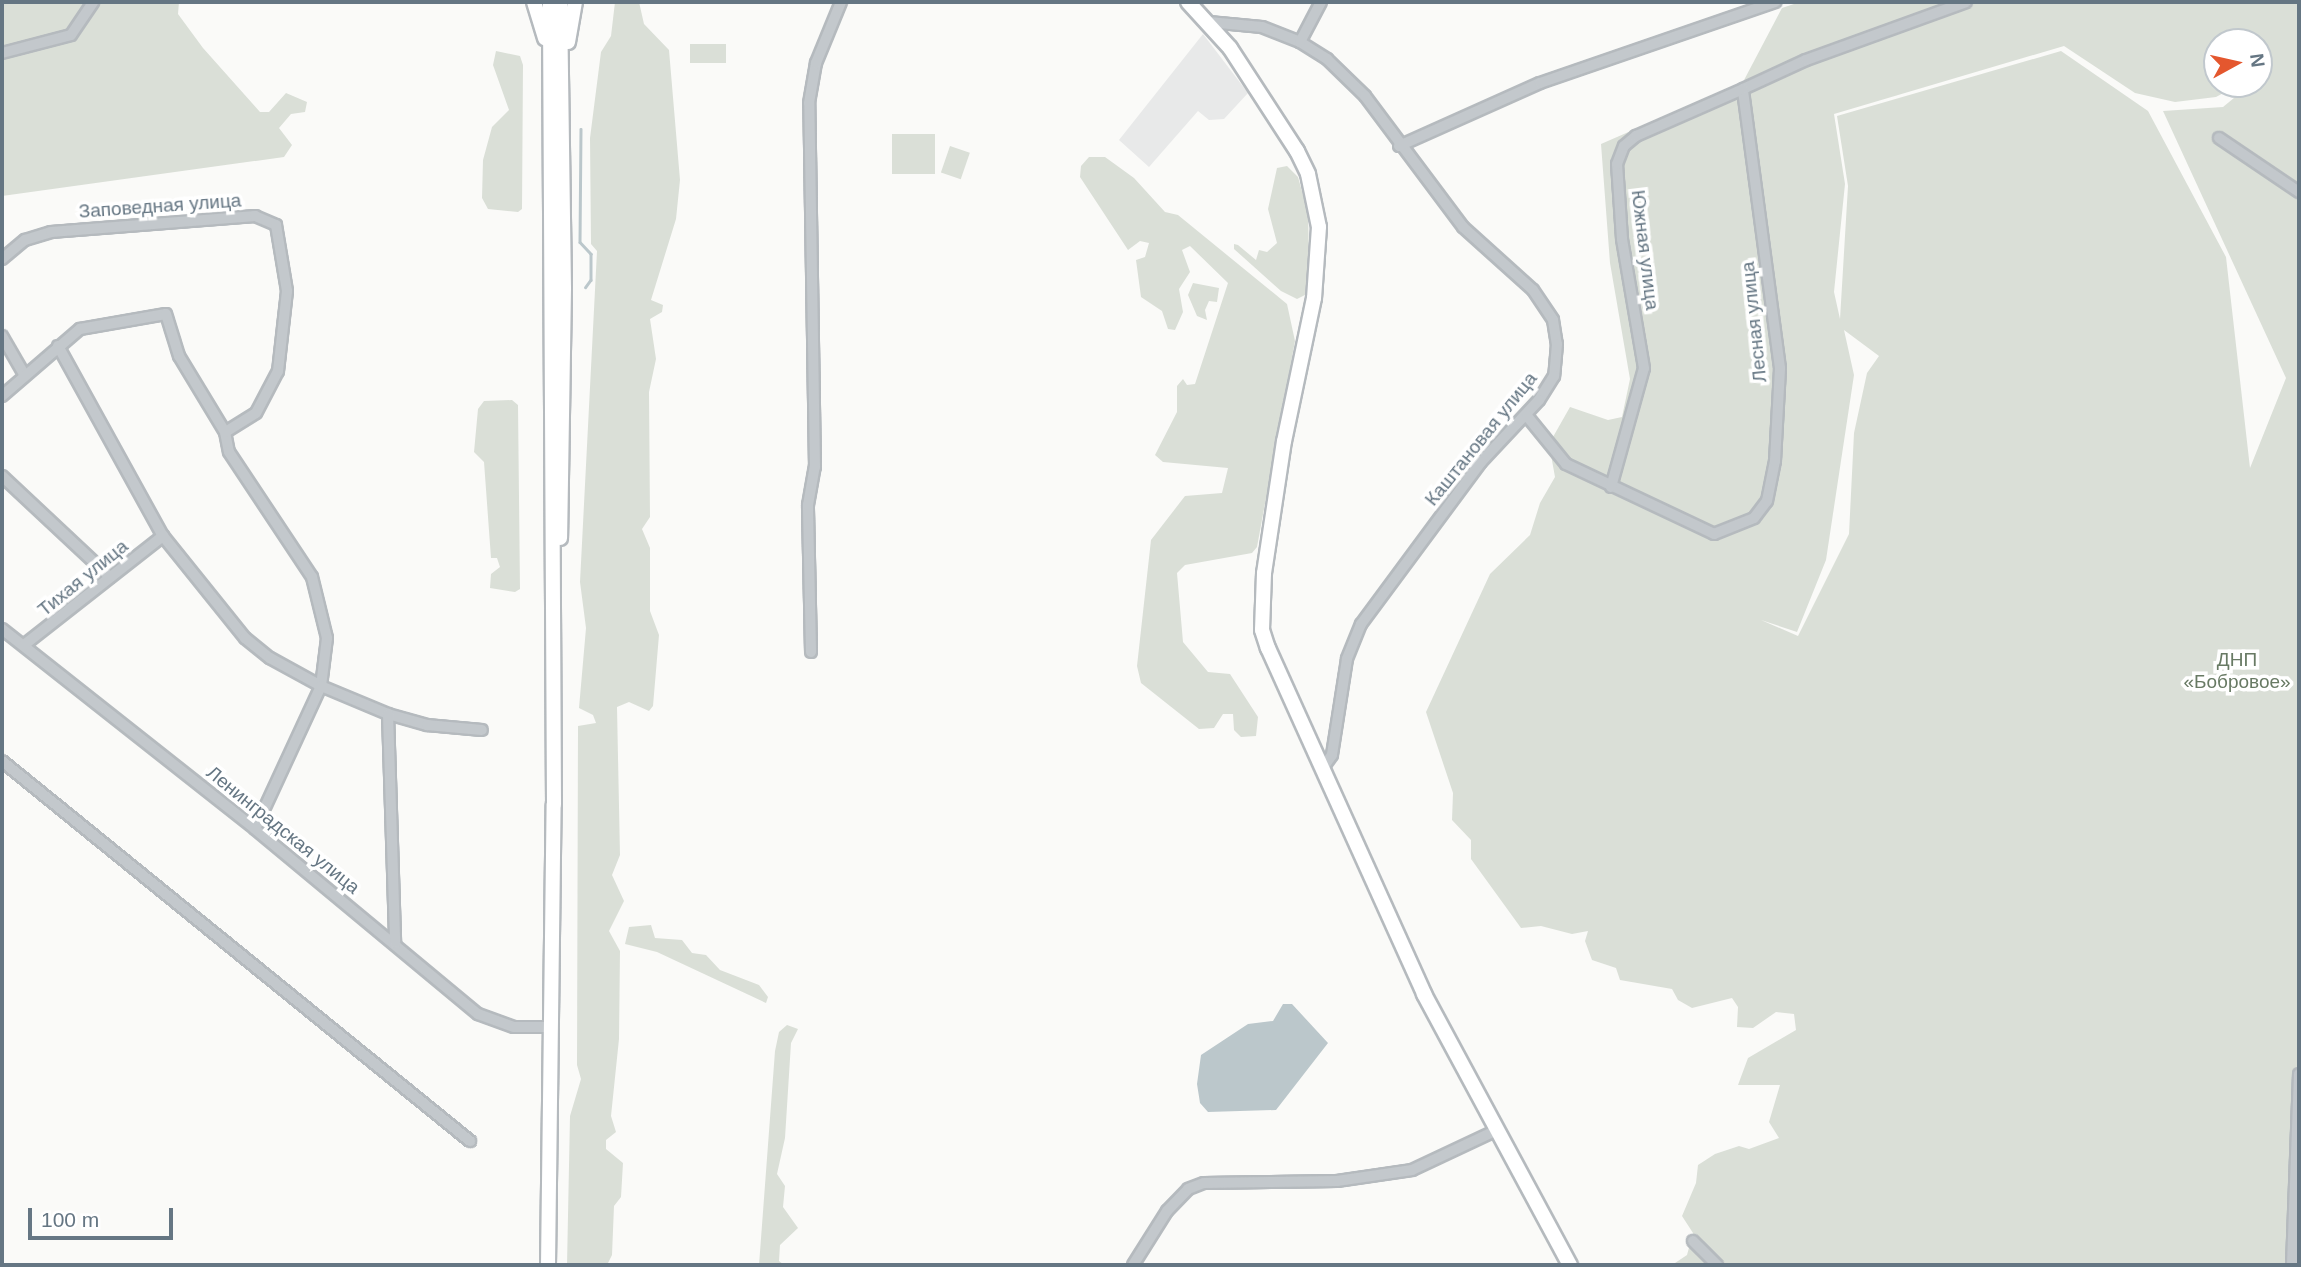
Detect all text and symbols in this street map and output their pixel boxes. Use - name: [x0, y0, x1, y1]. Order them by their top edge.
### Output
- north arrow: [2203, 28, 2273, 98]
- text: N: [2246, 52, 2269, 69]
- street label: Заповедная улица: [78, 189, 242, 223]
- street label: Южная улица: [1626, 189, 1664, 311]
- street label: Лесная улица: [1736, 260, 1772, 384]
- street label: Каштановая улица: [1420, 368, 1542, 510]
- street label: Тихая улица: [33, 535, 133, 621]
- park label: ДНП «Бобровое»: [2183, 649, 2291, 693]
- street label: Ленинградская улица: [202, 761, 364, 899]
- scale bar: [32, 1194, 177, 1238]
- text: 100 m: [41, 1208, 99, 1231]

